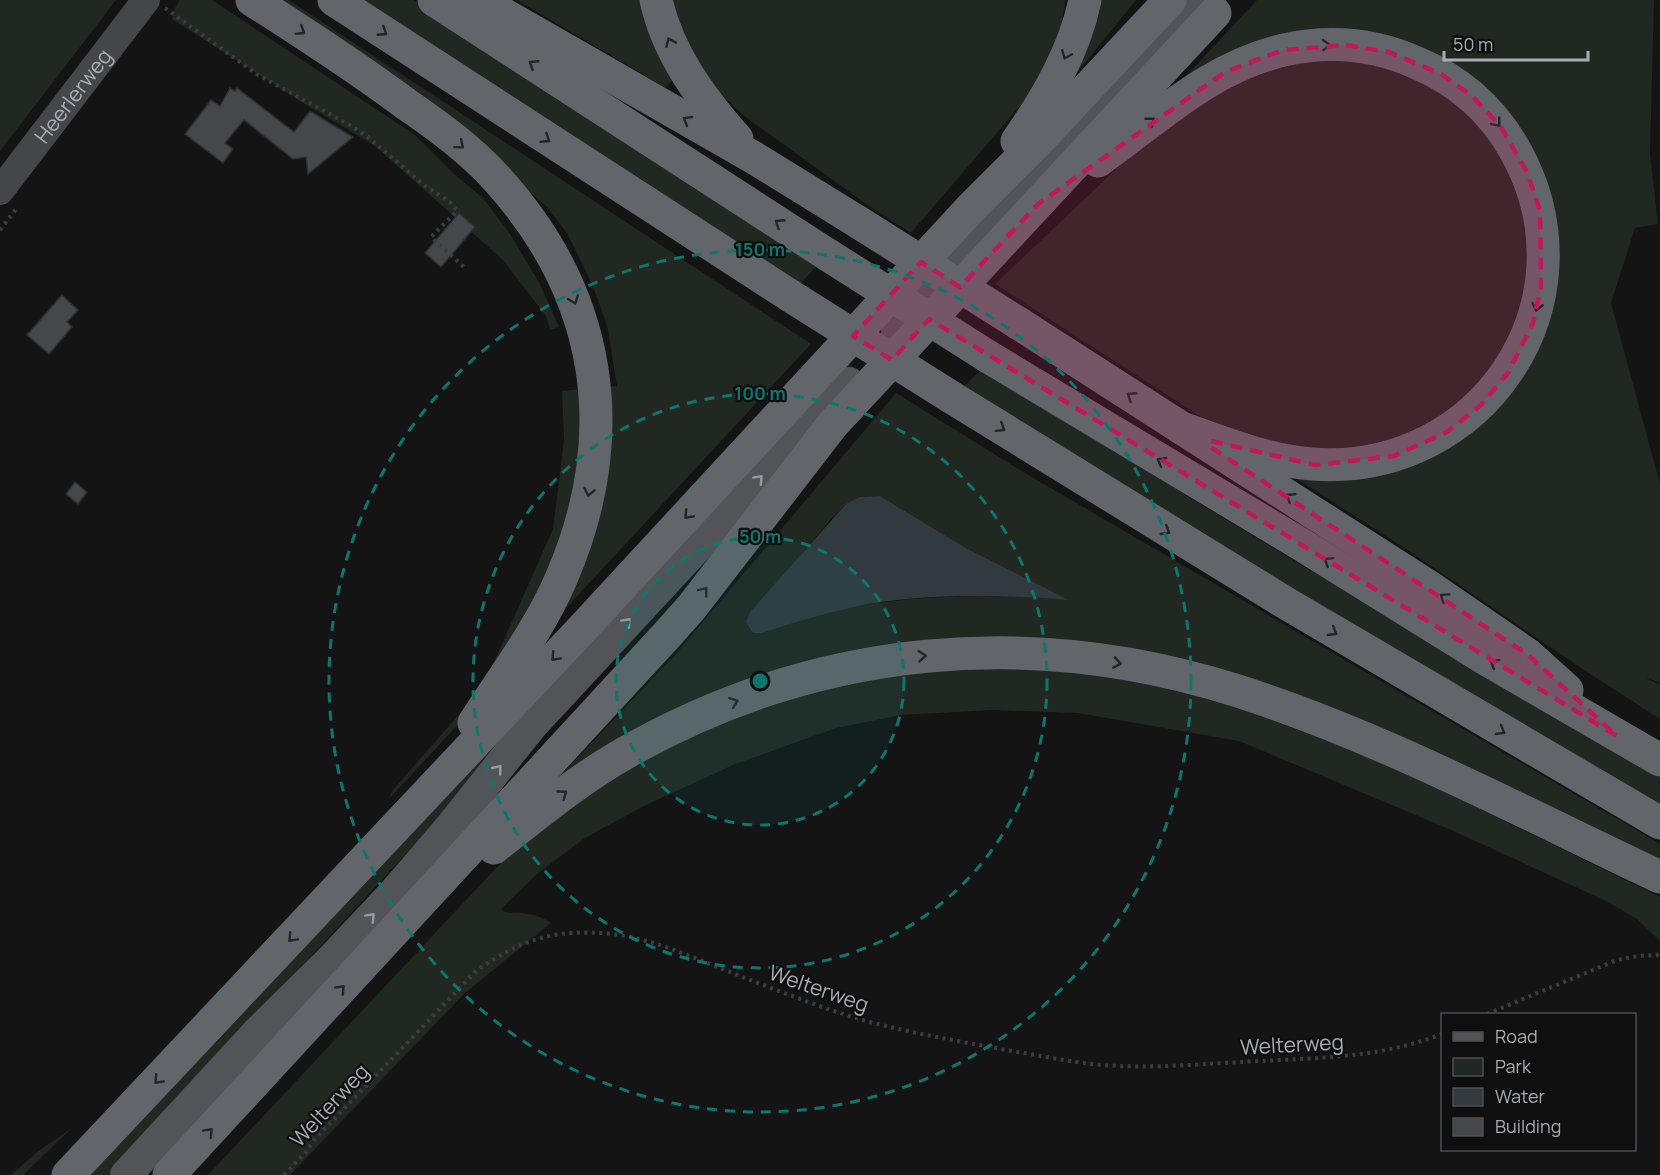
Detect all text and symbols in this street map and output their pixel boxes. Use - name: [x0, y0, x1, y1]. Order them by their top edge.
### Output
- one-way arrow: [295, 24, 305, 36]
- scale bar: [1444, 24, 1588, 62]
- one-way arrow: [376, 25, 387, 36]
- text: 50 m: [1453, 32, 1493, 56]
- one-way arrow: [665, 37, 677, 48]
- one-way arrow: [1322, 38, 1331, 51]
- street label: Heerlerweg: [28, 43, 118, 149]
- one-way arrow: [1061, 49, 1073, 60]
- one-way arrow: [529, 60, 539, 72]
- one-way arrow: [683, 116, 693, 127]
- one-way arrow: [1490, 116, 1501, 127]
- one-way arrow: [1144, 117, 1155, 128]
- one-way arrow: [540, 131, 551, 142]
- one-way arrow: [453, 137, 464, 148]
- one-way arrow: [775, 219, 786, 230]
- text: 150 m: [735, 237, 785, 261]
- one-way arrow: [567, 294, 579, 305]
- one-way arrow: [1531, 302, 1544, 312]
- text: 100 m: [734, 381, 786, 405]
- one-way arrow: [1127, 392, 1138, 403]
- one-way arrow: [995, 421, 1005, 433]
- one-way arrow: [1156, 457, 1167, 469]
- one-way arrow: [752, 476, 763, 486]
- one-way arrow: [584, 486, 597, 496]
- one-way arrow: [1286, 493, 1296, 505]
- one-way arrow: [684, 508, 695, 518]
- text: 50 m: [739, 524, 781, 548]
- one-way arrow: [1160, 524, 1170, 535]
- one-way arrow: [1324, 557, 1335, 568]
- one-way arrow: [697, 587, 708, 598]
- one-way arrow: [1440, 593, 1451, 604]
- one-way arrow: [619, 619, 630, 630]
- one-way arrow: [1327, 624, 1337, 636]
- one-way arrow: [552, 650, 563, 661]
- one-way arrow: [918, 650, 927, 663]
- one-way arrow: [1112, 656, 1121, 668]
- one-way arrow: [1490, 659, 1500, 671]
- centre of rings: [750, 671, 770, 691]
- one-way arrow: [727, 697, 738, 709]
- one-way arrow: [1495, 724, 1505, 735]
- one-way arrow: [490, 764, 501, 775]
- one-way arrow: [556, 791, 567, 802]
- one-way arrow: [364, 913, 375, 924]
- one-way arrow: [288, 931, 299, 942]
- street label: Welterweg: [765, 958, 873, 1018]
- one-way arrow: [334, 985, 345, 995]
- legend: [1441, 1013, 1636, 1151]
- text: Road: [1495, 1024, 1538, 1048]
- street label: Welterweg: [1239, 1027, 1345, 1061]
- text: Park: [1495, 1054, 1532, 1078]
- street label: Welterweg: [283, 1057, 375, 1153]
- one-way arrow: [154, 1073, 165, 1084]
- text: Water: [1495, 1084, 1545, 1108]
- text: Building: [1495, 1114, 1561, 1138]
- one-way arrow: [202, 1128, 213, 1139]

